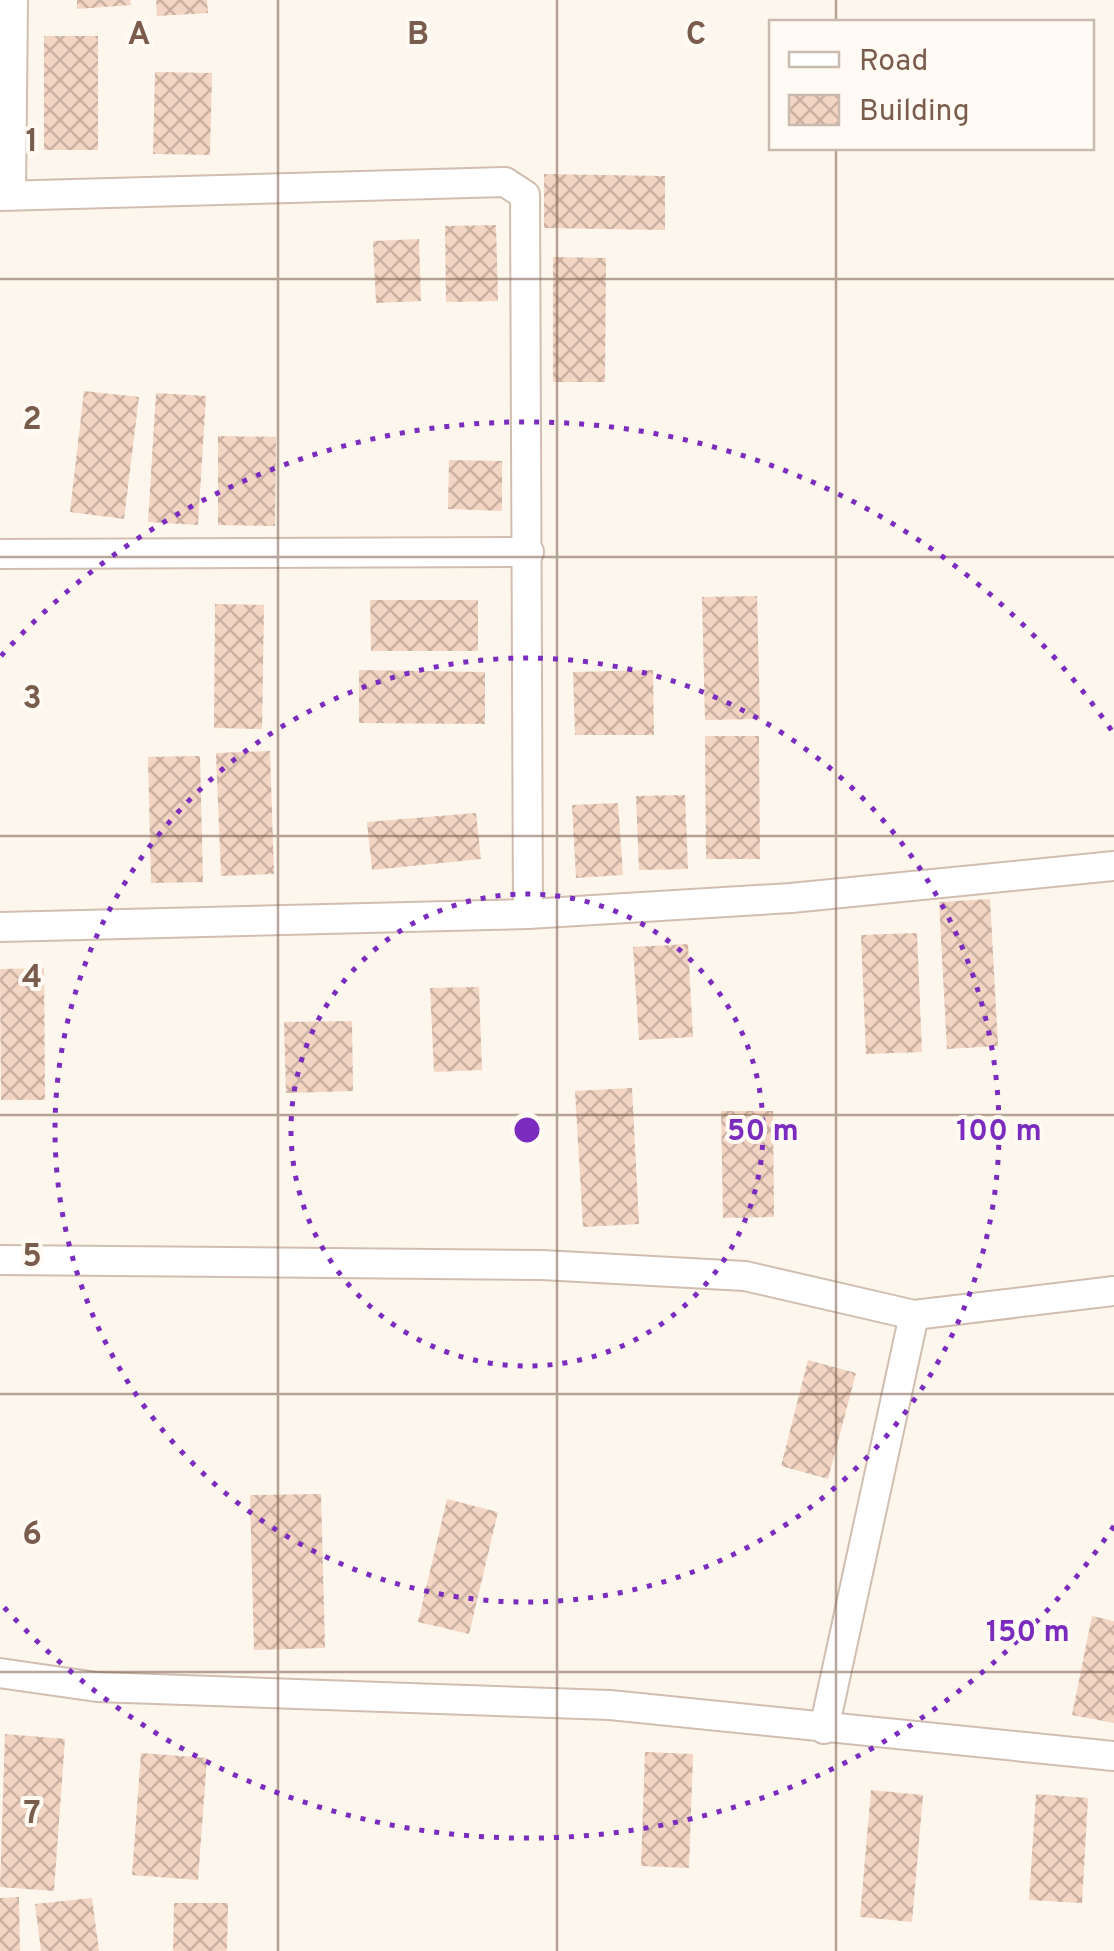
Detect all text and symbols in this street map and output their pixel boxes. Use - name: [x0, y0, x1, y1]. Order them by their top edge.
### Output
- text: A: [128, 16, 150, 56]
- text: B: [407, 16, 429, 56]
- text: C: [686, 16, 706, 56]
- legend: [769, 20, 1094, 150]
- text: Road: [859, 44, 928, 81]
- text: Building: [859, 94, 970, 131]
- text: 1: [26, 123, 38, 163]
- text: 2: [22, 401, 42, 441]
- text: 3: [22, 680, 42, 720]
- text: 4: [22, 959, 42, 999]
- centre of rings: [509, 1112, 545, 1148]
- text: 50 m: [727, 1114, 799, 1151]
- text: 100 m: [956, 1114, 1042, 1151]
- text: 5: [22, 1238, 42, 1278]
- text: 6: [22, 1516, 42, 1556]
- text: 150 m: [986, 1615, 1070, 1652]
- text: 7: [23, 1795, 41, 1835]

